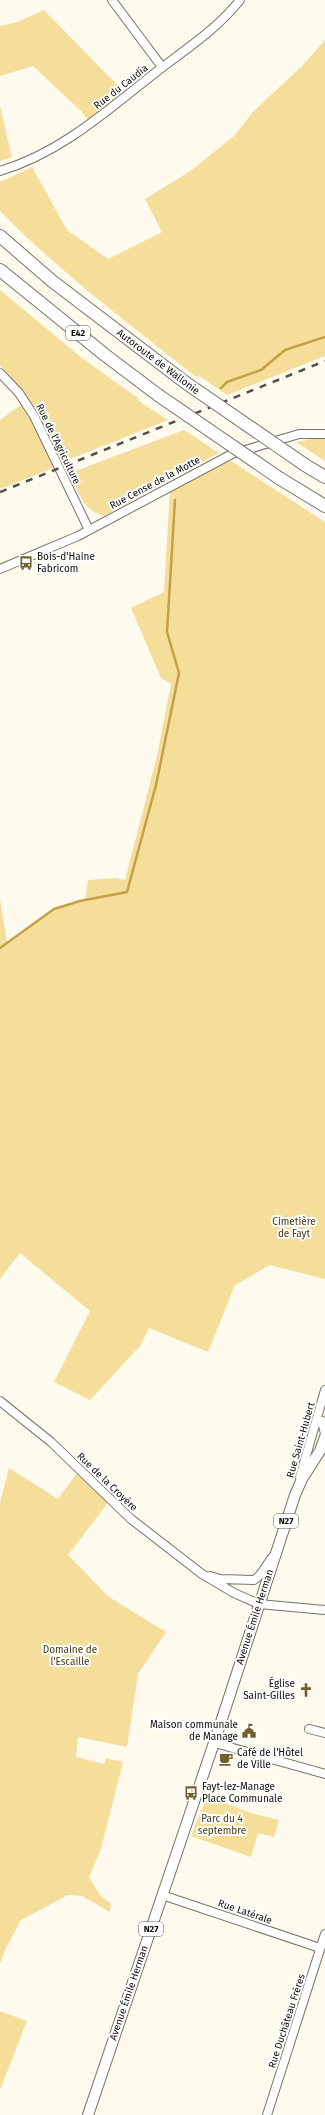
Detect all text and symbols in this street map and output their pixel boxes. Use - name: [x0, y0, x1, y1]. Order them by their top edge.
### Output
- street label: Rue du Caudia: [92, 62, 150, 112]
- road number: E42: [66, 326, 90, 340]
- street label: Autoroute de Wallonie: [114, 327, 202, 397]
- street label: Rue de l'Agriculture: [33, 402, 83, 486]
- street label: Rue Cense de la Motte: [108, 454, 202, 512]
- place label: Bois-d'Haine Fabricom: [37, 551, 95, 575]
- bus stop icon: Bois-d'Haine Fabricom: [18, 555, 34, 571]
- park label: Cimetière de Fayt: [272, 1216, 316, 1240]
- street label: Rue Saint-Hubert: [284, 1400, 318, 1479]
- street label: Rue de la Croyère: [74, 1450, 140, 1514]
- road number: N27: [274, 1514, 298, 1528]
- street label: Avenue Émile Herman: [232, 1567, 276, 1666]
- park label: Domaine de l'Escaille: [43, 1644, 97, 1668]
- place label: Église Saint-Gilles: [243, 1676, 295, 1702]
- church icon: Église Saint-Gilles: [298, 1682, 314, 1698]
- place label: Maison communale de Manage: [150, 1719, 238, 1743]
- public building icon: Maison communale de Manage: [241, 1723, 257, 1739]
- place label: Café de l'Hôtel de Ville: [237, 1747, 303, 1771]
- cafe icon: Café de l'Hôtel de Ville: [218, 1751, 234, 1767]
- place label: Fayt-lez-Manage Place Communale: [202, 1781, 282, 1805]
- bus stop icon: Fayt-lez-Manage Place Communale: [183, 1785, 199, 1801]
- park label: Parc du 4 septembre: [198, 1813, 246, 1837]
- street label: Rue Latérale: [216, 1897, 274, 1927]
- road number: N27: [139, 1922, 163, 1936]
- street label: Avenue Émile Herman: [105, 1943, 151, 2042]
- street label: Rue Duchâteau Frères: [266, 1972, 308, 2070]

